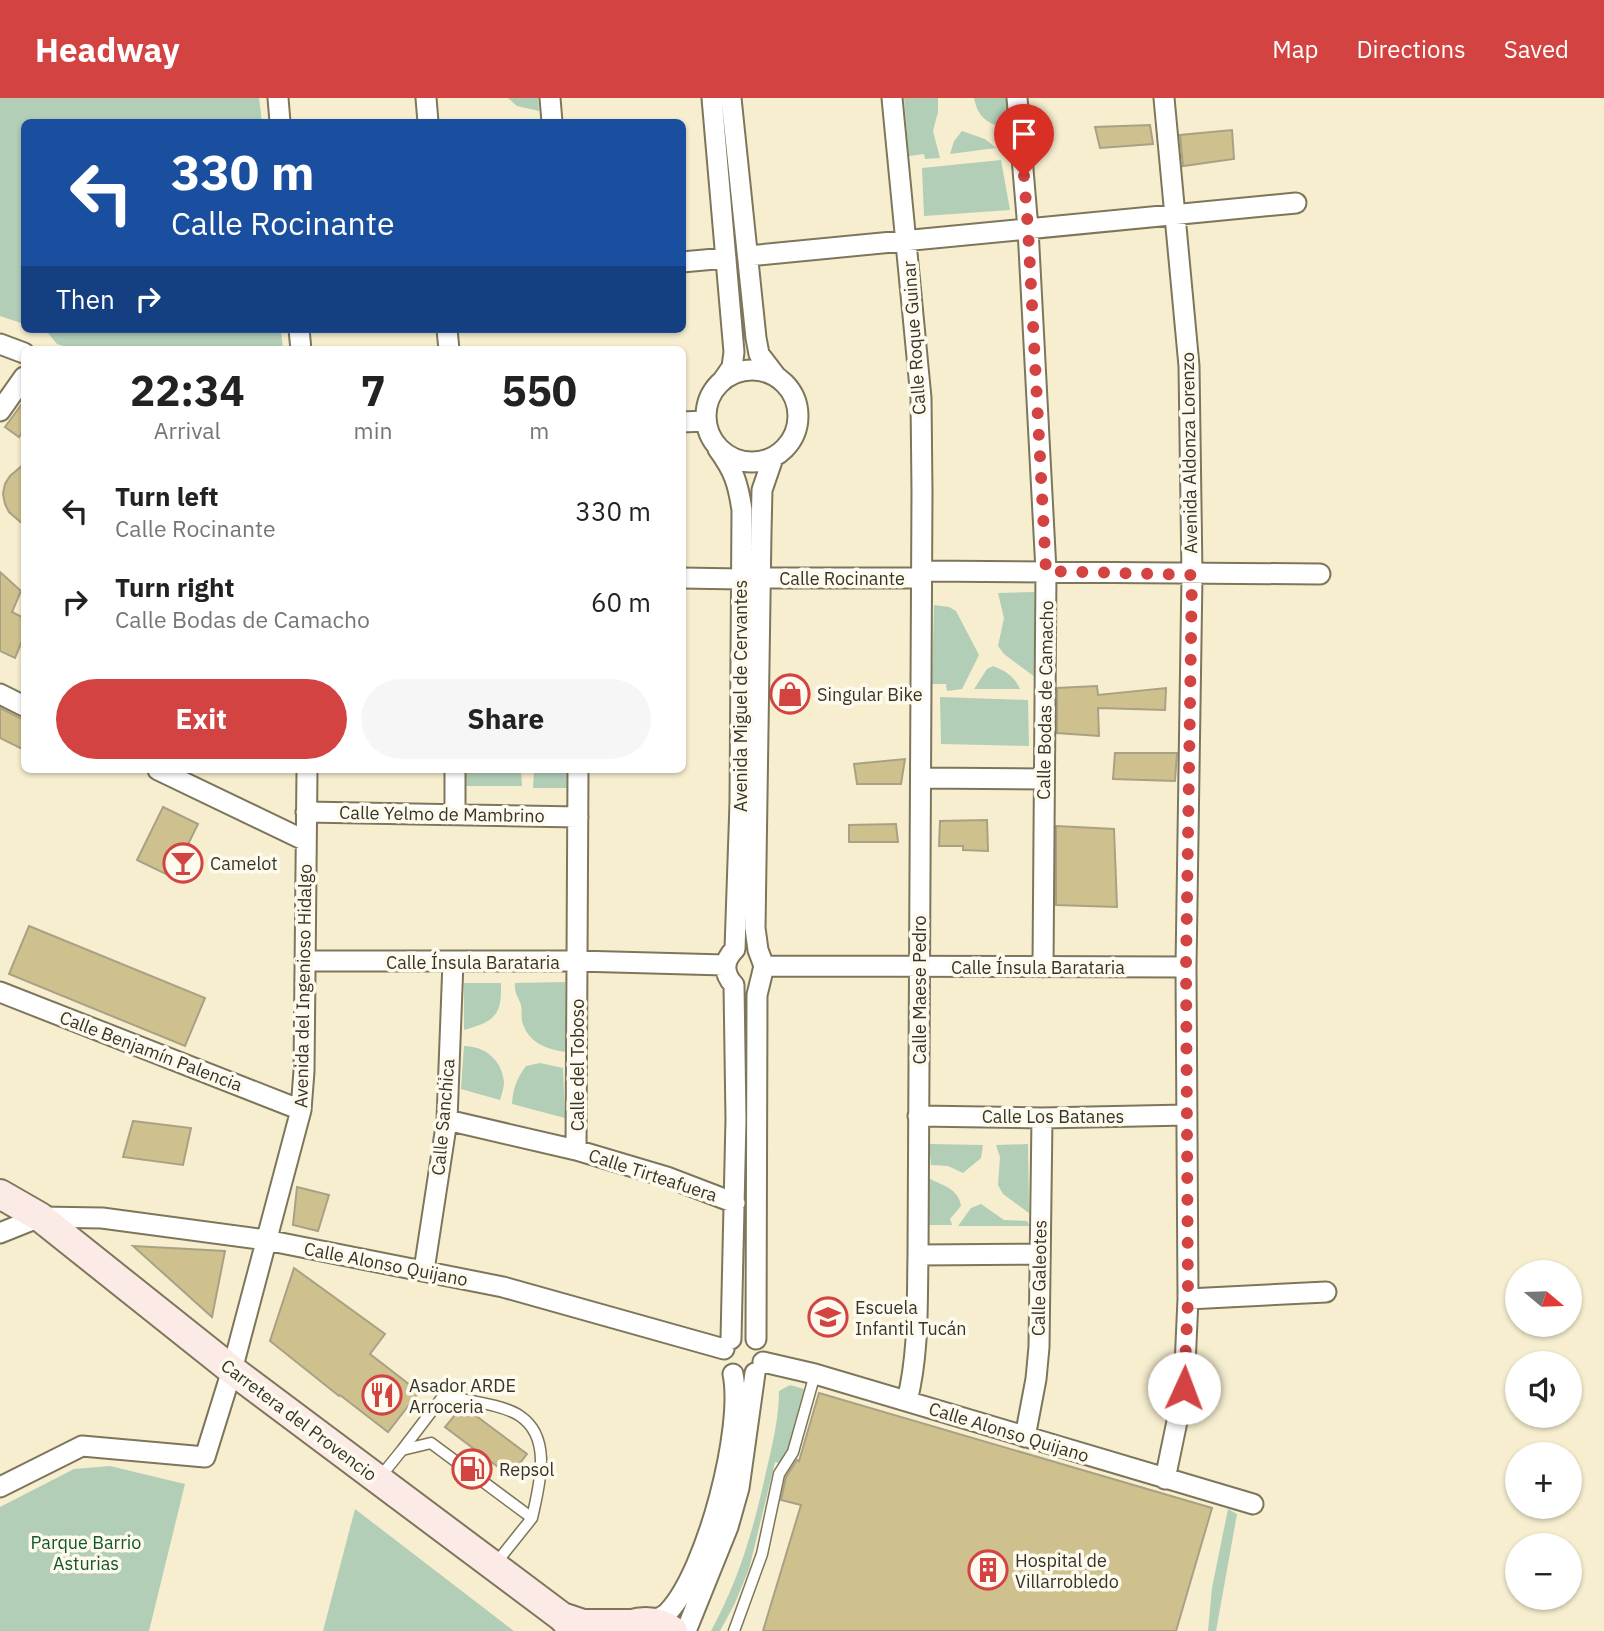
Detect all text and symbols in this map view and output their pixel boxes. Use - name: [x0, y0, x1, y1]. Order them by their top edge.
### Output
- text: Headway: [35, 28, 180, 71]
- text: Map: [1272, 33, 1318, 65]
- text: Directions: [1356, 33, 1466, 65]
- text: Saved: [1504, 33, 1569, 65]
- pin: [994, 104, 1054, 176]
- icon: arrive: [1005, 115, 1043, 153]
- text: 330 m: [171, 140, 315, 203]
- icon: left: [56, 147, 147, 238]
- text: Calle Rocinante: [171, 202, 394, 244]
- street label: Calle Roque Guinar: [897, 260, 931, 416]
- icon: right: [129, 280, 167, 318]
- text: Then: [56, 282, 115, 316]
- street label: Avenida Aldonza Lorenzo: [1176, 352, 1202, 554]
- text: 22:34: [130, 363, 245, 418]
- text: 7: [360, 363, 386, 418]
- text: 550: [501, 363, 577, 418]
- text: Arrival: [154, 415, 221, 445]
- text: min: [354, 415, 392, 445]
- text: m: [529, 415, 549, 445]
- text: Turn left: [115, 479, 218, 513]
- icon: left: [56, 492, 94, 530]
- text: 330 m: [575, 494, 651, 528]
- text: Calle Rocinante: [115, 513, 276, 543]
- street label: Calle Rocinante: [779, 567, 905, 590]
- text: Turn right: [115, 570, 234, 604]
- street label: Avenida Miguel de Cervantes: [729, 580, 752, 812]
- icon: right: [56, 583, 94, 621]
- text: 60 m: [591, 585, 651, 619]
- street label: Calle Bodas de Camacho: [1032, 600, 1058, 800]
- text: Calle Bodas de Camacho: [115, 604, 370, 634]
- shop icon: Singular Bike: [769, 673, 811, 715]
- button: Exit: [56, 679, 347, 759]
- button: Share: [361, 679, 651, 759]
- place label: Singular Bike: [817, 683, 923, 706]
- street label: Calle Yelmo de Mambrino: [339, 801, 545, 827]
- bar icon: Camelot: [162, 842, 204, 884]
- place label: Camelot: [210, 852, 278, 875]
- street label: Avenida del Ingenioso Hidalgo: [289, 864, 317, 1108]
- street label: Calle Maese Pedro: [908, 915, 931, 1065]
- street label: Calle Ínsula Barataria: [386, 951, 560, 974]
- street label: Calle Ínsula Barataria: [951, 956, 1125, 979]
- street label: Calle del Toboso: [566, 999, 589, 1131]
- street label: Calle Benjamín Palencia: [56, 1006, 246, 1097]
- street label: Calle Sanchica: [426, 1057, 460, 1176]
- street label: Calle Los Batanes: [982, 1105, 1124, 1128]
- street label: Calle Tirteafuera: [586, 1143, 721, 1207]
- street label: Calle Galeotes: [1026, 1220, 1052, 1336]
- street label: Calle Alonso Quijano: [302, 1237, 470, 1291]
- north arrow: [1505, 1260, 1582, 1337]
- map controls: [1505, 1260, 1582, 1610]
- school or university icon: Escuela Infantil Tucán: [807, 1296, 849, 1338]
- place label: Escuela Infantil Tucán: [855, 1296, 967, 1340]
- position arrow: [1147, 1351, 1221, 1425]
- button: sound: [1505, 1351, 1582, 1428]
- street label: Carretera del Provencio: [216, 1354, 382, 1486]
- restaurant icon: Asador ARDE Arroceria: [361, 1374, 403, 1416]
- place label: Asador ARDE Arroceria: [409, 1374, 516, 1418]
- street label: Calle Alonso Quijano: [926, 1397, 1092, 1467]
- button: +: [1505, 1442, 1582, 1519]
- fuel station icon: Repsol: [451, 1448, 493, 1490]
- place label: Repsol: [499, 1458, 554, 1481]
- park label: Parque Barrio Asturias: [31, 1531, 141, 1575]
- button: −: [1505, 1533, 1582, 1610]
- building icon: Hospital de Villarrobledo: [967, 1549, 1009, 1591]
- place label: Hospital de Villarrobledo: [1015, 1549, 1119, 1593]

